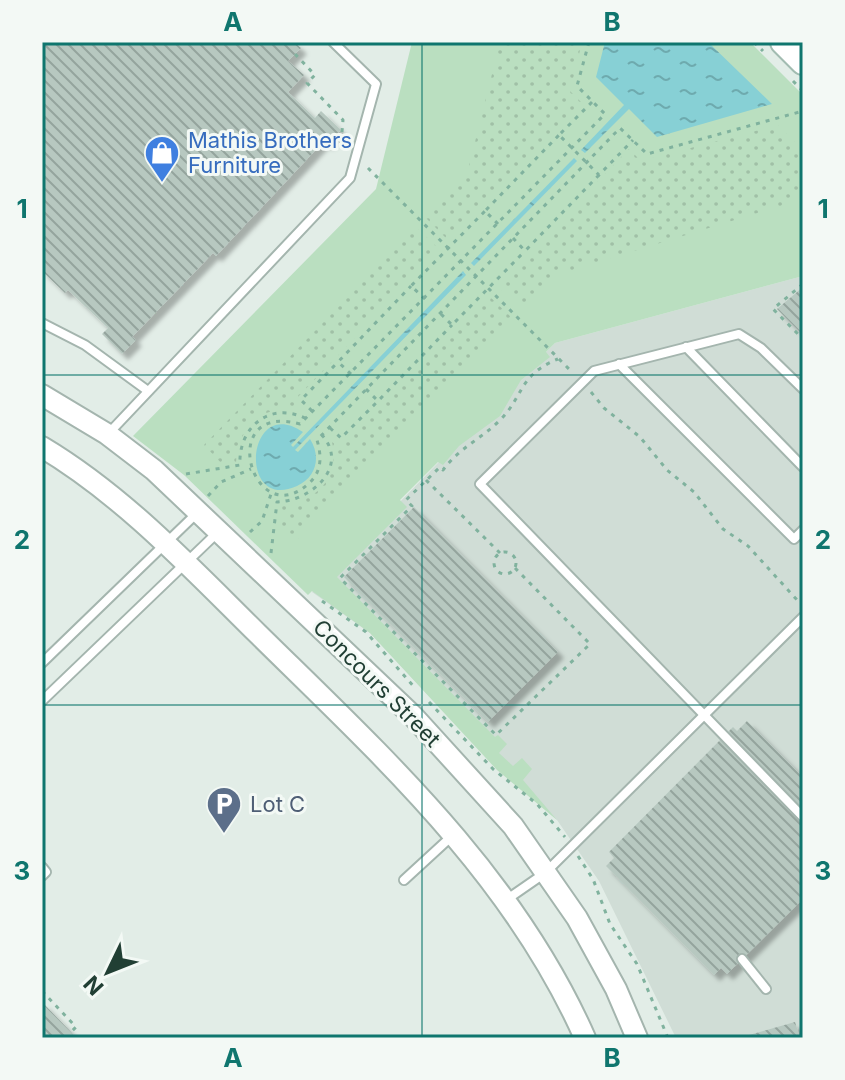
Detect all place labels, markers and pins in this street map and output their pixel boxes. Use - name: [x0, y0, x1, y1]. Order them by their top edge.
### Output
- place label: Mathis Brothers Furniture: [188, 127, 352, 178]
- shop icon: Mathis Brothers Furniture: [143, 134, 181, 184]
- parking icon: Lot C: [205, 785, 243, 835]
- place label: Lot C: [250, 791, 305, 817]

